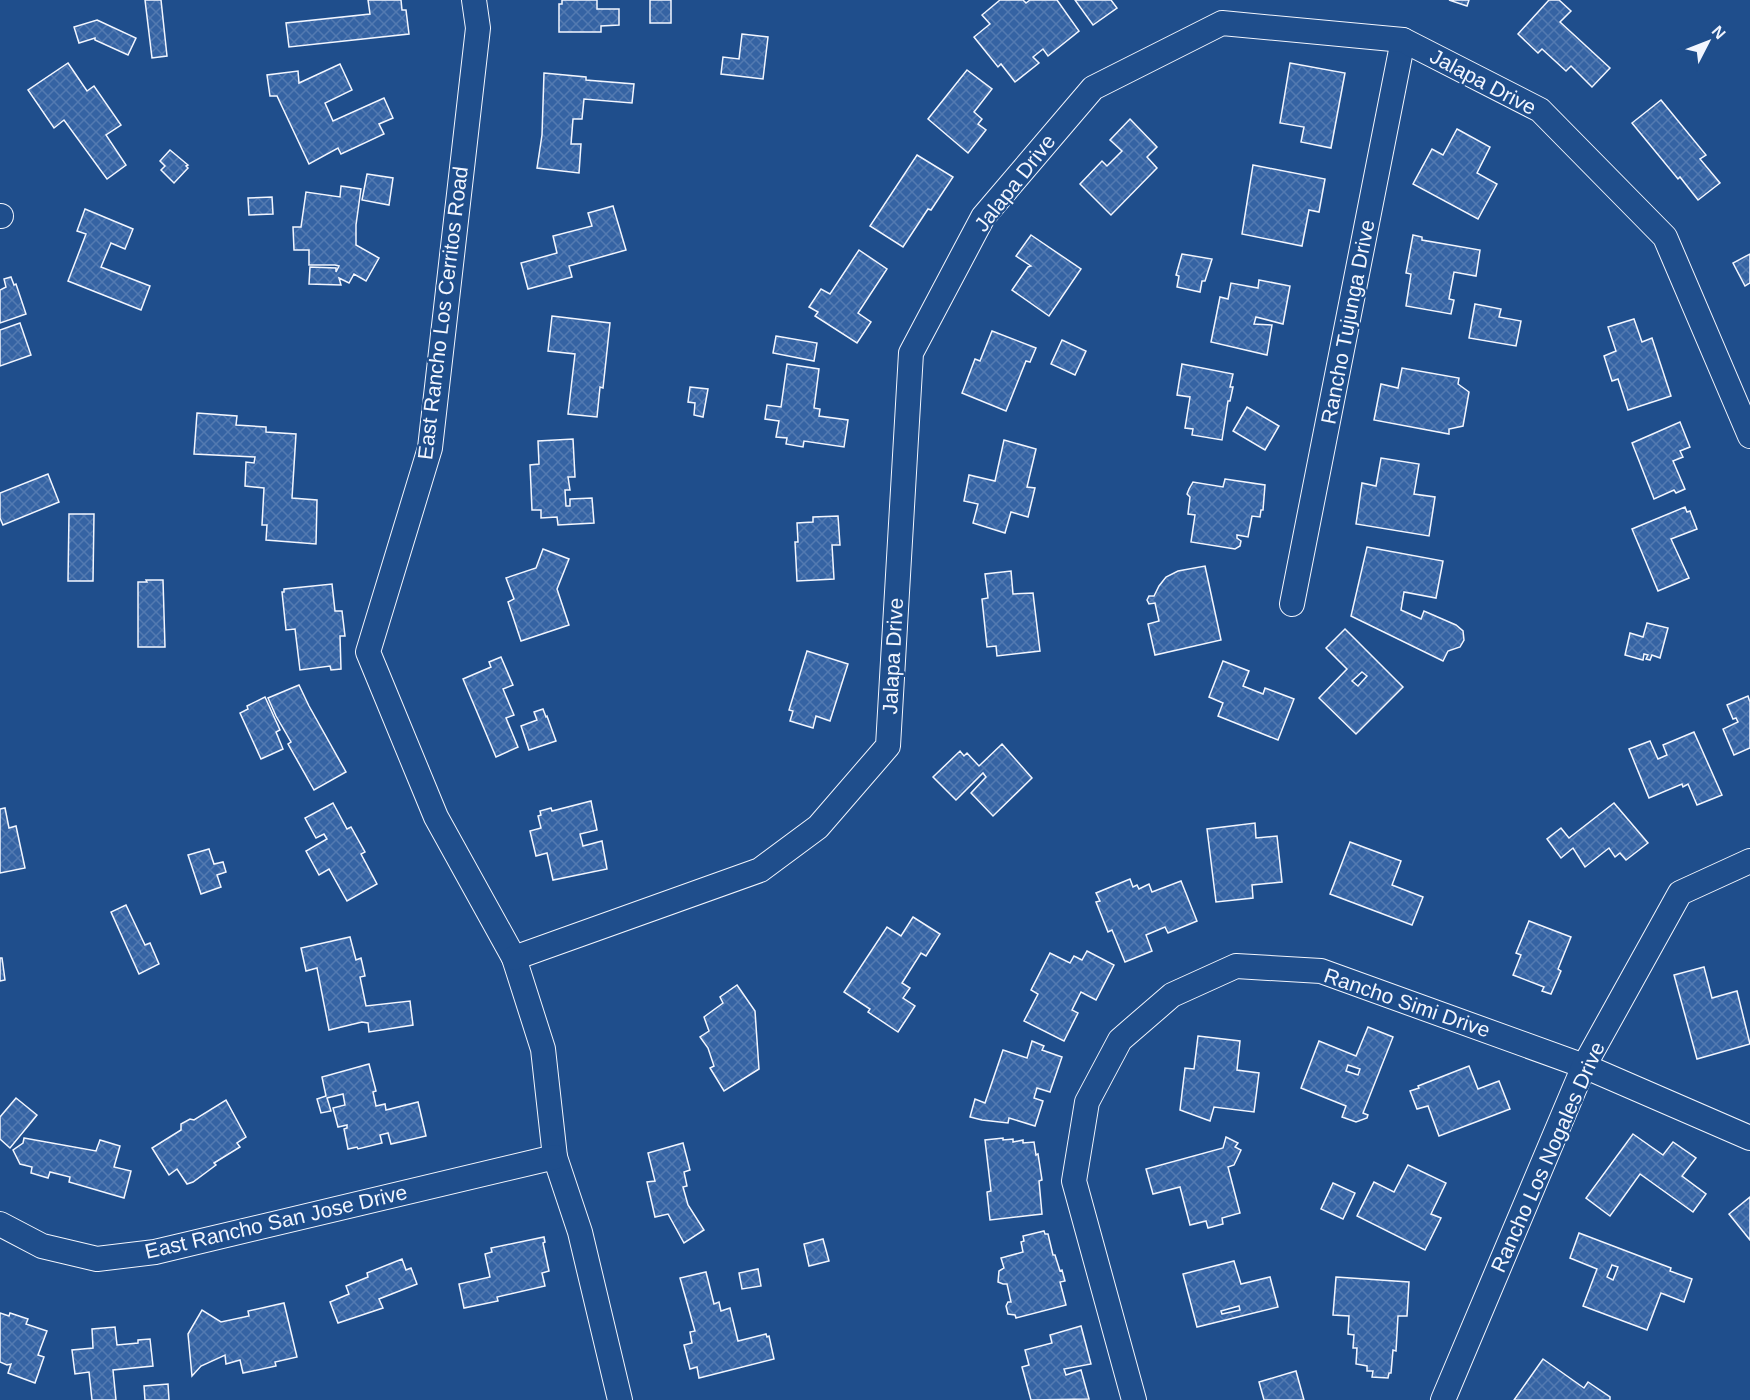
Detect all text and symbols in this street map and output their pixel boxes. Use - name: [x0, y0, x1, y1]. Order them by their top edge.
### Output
- north arrow: [1678, 12, 1738, 72]
- text: N: [1709, 22, 1729, 42]
- street label: Jalapa Drive: [1426, 44, 1540, 119]
- street label: Jalapa Drive: [970, 130, 1060, 236]
- street label: East Rancho Los Cerritos Road: [413, 165, 472, 461]
- street label: Rancho Tujunga Drive: [1316, 218, 1379, 426]
- street label: Jalapa Drive: [878, 597, 907, 715]
- street label: Rancho Simi Drive: [1321, 963, 1493, 1042]
- street label: Rancho Los Nogales Drive: [1486, 1038, 1609, 1276]
- street label: East Rancho San Jose Drive: [143, 1180, 409, 1263]

